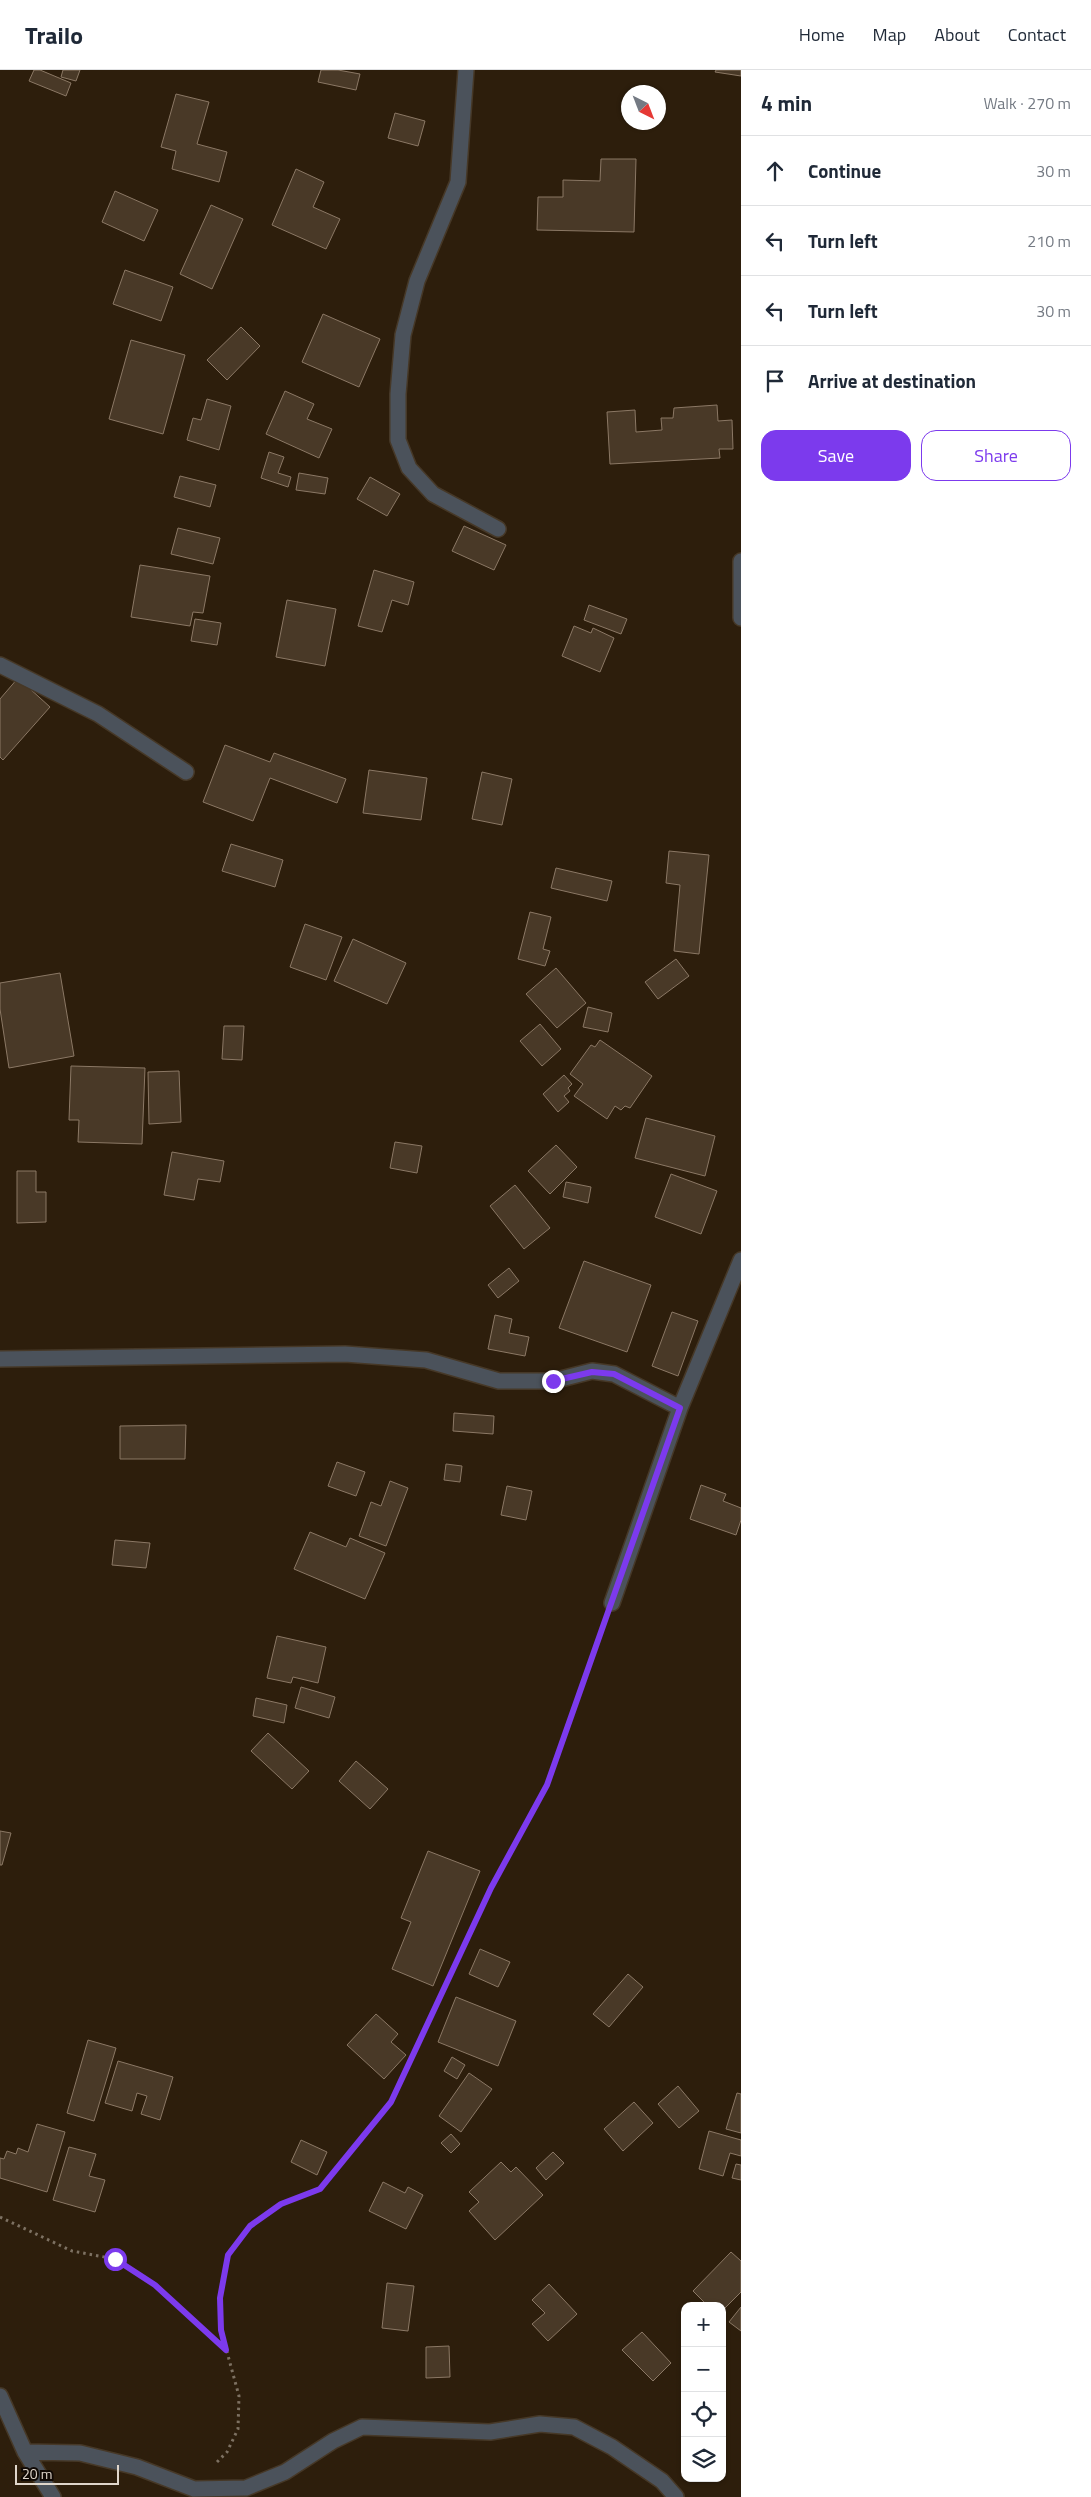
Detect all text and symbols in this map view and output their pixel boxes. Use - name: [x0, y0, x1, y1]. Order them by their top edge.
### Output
- text: Trailo: [25, 17, 83, 53]
- text: Home: [799, 21, 845, 48]
- text: Map: [873, 21, 906, 48]
- text: About: [934, 21, 980, 48]
- text: Contact: [1008, 21, 1066, 48]
- north arrow: [621, 85, 666, 130]
- text: 4 min: [761, 87, 812, 119]
- text: Walk · 270 m: [983, 91, 1071, 115]
- text: Continue: [808, 156, 881, 185]
- icon: ahead: [761, 157, 789, 185]
- text: 30 m: [1036, 159, 1071, 183]
- text: Turn left: [808, 226, 878, 255]
- icon: left: [761, 227, 789, 255]
- text: 210 m: [1027, 229, 1071, 253]
- text: Turn left: [808, 296, 878, 325]
- icon: left: [761, 297, 789, 325]
- text: 30 m: [1036, 299, 1071, 323]
- text: Arrive at destination: [808, 366, 976, 395]
- icon: arrive: [761, 367, 789, 395]
- button: Save: [761, 430, 911, 481]
- button: Share: [921, 430, 1071, 481]
- route end: [542, 1370, 565, 1393]
- route start: [104, 2248, 127, 2271]
- map controls: [681, 2302, 726, 2482]
- button: +: [681, 2302, 726, 2347]
- button: −: [681, 2347, 726, 2392]
- button: locate: [681, 2392, 726, 2437]
- button: layers: [681, 2437, 726, 2482]
- scale bar: [15, 2462, 119, 2485]
- text: 20 m: [22, 2463, 52, 2484]

